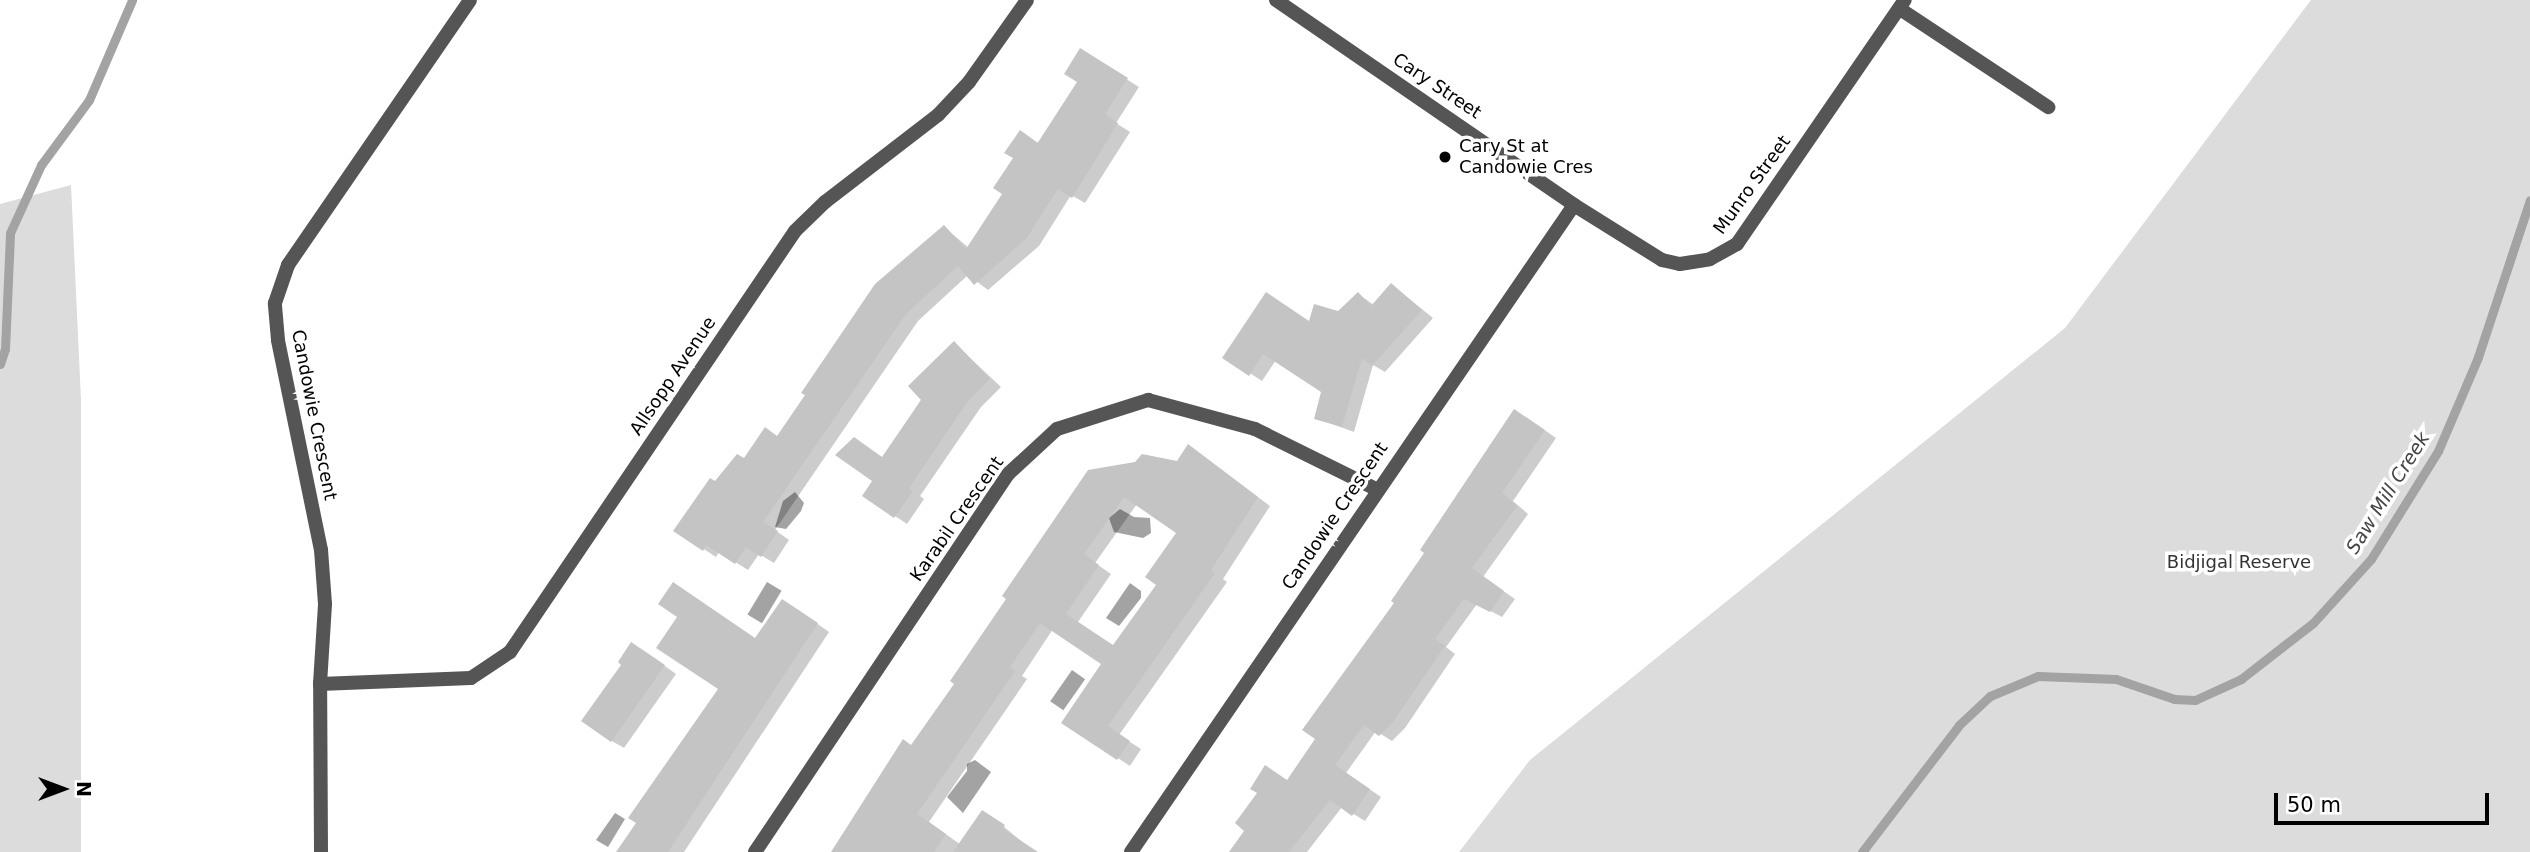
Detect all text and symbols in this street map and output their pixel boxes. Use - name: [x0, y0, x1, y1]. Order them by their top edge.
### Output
- street label: Cary Street: [1389, 49, 1485, 123]
- street label: Munro Street: [1709, 131, 1795, 239]
- place label: Cary St at Candowie Cres: [1459, 136, 1593, 178]
- marker: Cary St at Candowie Cres: [1437, 149, 1453, 165]
- street label: Allsopp Avenue: [625, 313, 721, 439]
- street label: Candowie Crescent: [287, 328, 341, 502]
- water label: Saw Mill Creek: [2341, 428, 2435, 558]
- street label: Candowie Crescent: [1278, 438, 1392, 594]
- street label: Karabil Crescent: [906, 452, 1008, 586]
- park label: Bidjigal Reserve: [2167, 551, 2311, 573]
- north arrow: [28, 754, 98, 824]
- scale bar: [2278, 778, 2493, 822]
- text: N: [73, 781, 95, 797]
- text: 50 m: [2287, 793, 2341, 817]

